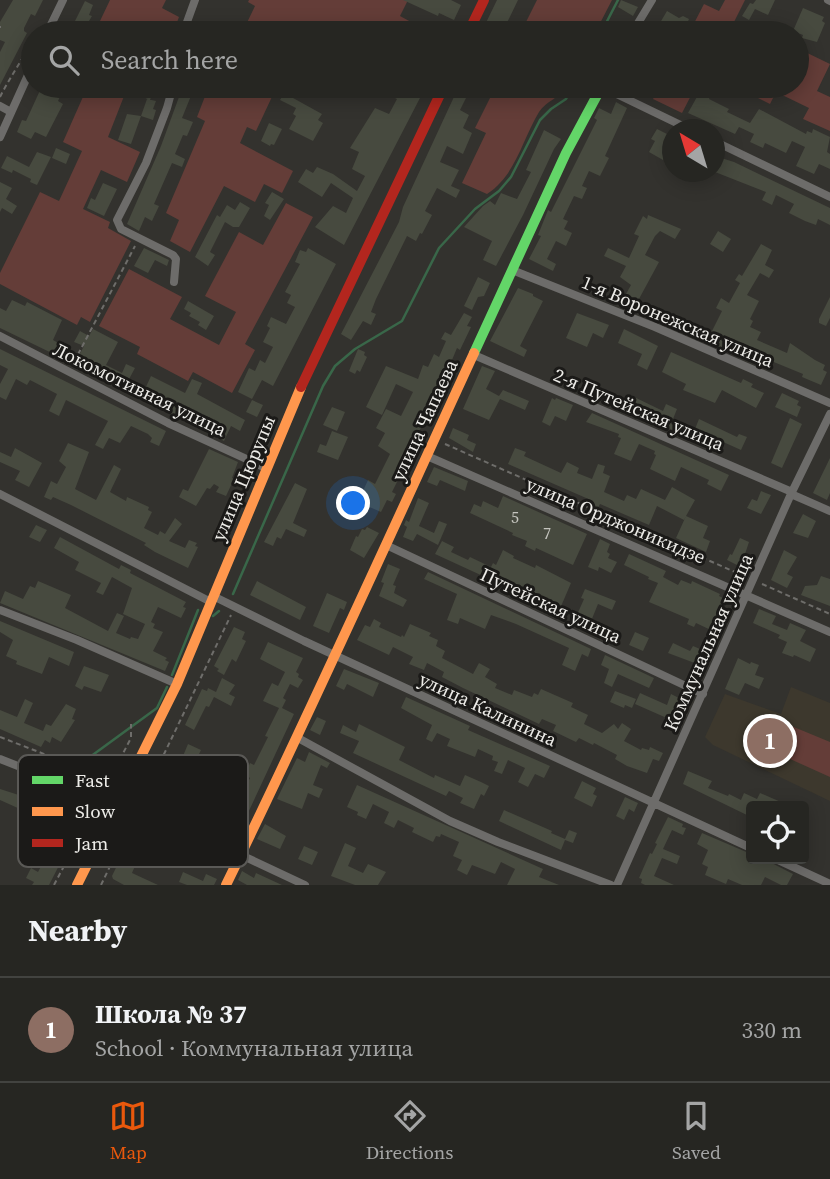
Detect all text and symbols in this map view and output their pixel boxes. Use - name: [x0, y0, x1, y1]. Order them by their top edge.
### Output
- search box: [21, 21, 809, 98]
- icon: search: [45, 41, 83, 79]
- text: Search here: [101, 42, 238, 78]
- north arrow: [662, 119, 725, 182]
- street label: 1-я Воронежская улица: [578, 269, 778, 373]
- street label: Локомотивная улица: [49, 336, 231, 442]
- street label: улица Чапаева: [385, 355, 464, 485]
- street label: 2-я Путейская улица: [550, 361, 729, 457]
- street label: улица Цюрупы: [205, 411, 281, 545]
- street label: улица Орджоникидзе: [522, 470, 710, 570]
- your location: [336, 486, 370, 520]
- house number: 5: [511, 506, 519, 528]
- house number: 7: [543, 522, 551, 544]
- street label: Коммунальная улица: [657, 549, 759, 735]
- street label: Путейская улица: [476, 561, 626, 649]
- street label: улица Калинина: [415, 666, 561, 752]
- pin: 1: [747, 715, 793, 767]
- legend: [18, 755, 248, 867]
- text: Fast: [75, 767, 110, 793]
- text: Slow: [75, 798, 116, 824]
- map controls: [746, 801, 809, 864]
- button: locate: [746, 801, 809, 864]
- text: Jam: [74, 830, 108, 856]
- text: Nearby: [28, 910, 127, 951]
- text: Школа № 37: [95, 996, 247, 1032]
- text: 1: [45, 1014, 57, 1046]
- text: 330 m: [741, 1014, 802, 1046]
- text: School · Коммунальная улица: [95, 1032, 413, 1064]
- tab: Map: [109, 1097, 147, 1165]
- tab: Directions: [366, 1097, 454, 1165]
- tab: Saved: [672, 1097, 721, 1165]

